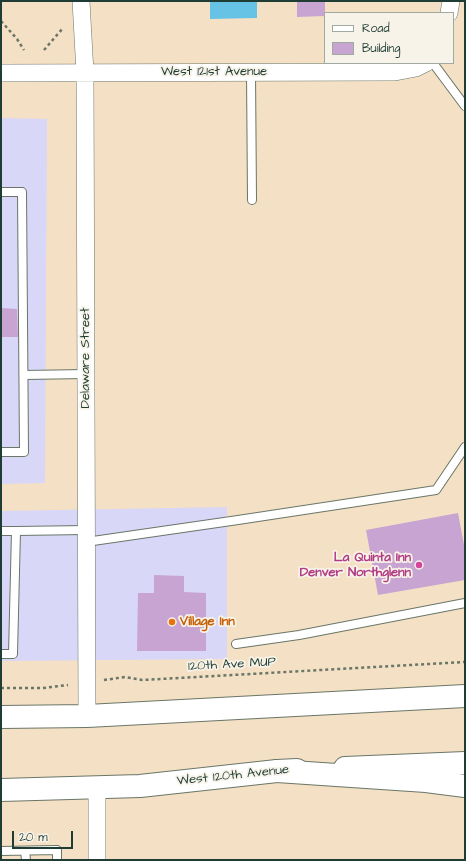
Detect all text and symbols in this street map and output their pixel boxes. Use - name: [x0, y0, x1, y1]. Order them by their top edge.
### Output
- legend: [324, 12, 454, 64]
- text: Road: [362, 20, 390, 37]
- text: Building: [362, 40, 400, 57]
- street label: West 121st Avenue: [161, 64, 267, 80]
- street label: Delaware Street: [78, 308, 94, 408]
- place label: La Quinta Inn Denver Northglenn: [300, 550, 411, 581]
- marker: La Quinta Inn Denver Northglenn: [414, 560, 424, 570]
- place label: Village Inn: [180, 614, 235, 630]
- marker: Village Inn: [167, 617, 177, 627]
- street label: 120th Ave MUP: [188, 655, 276, 675]
- street label: West 120th Avenue: [176, 762, 290, 790]
- scale bar: [14, 823, 75, 849]
- text: 20 m: [19, 829, 48, 846]

